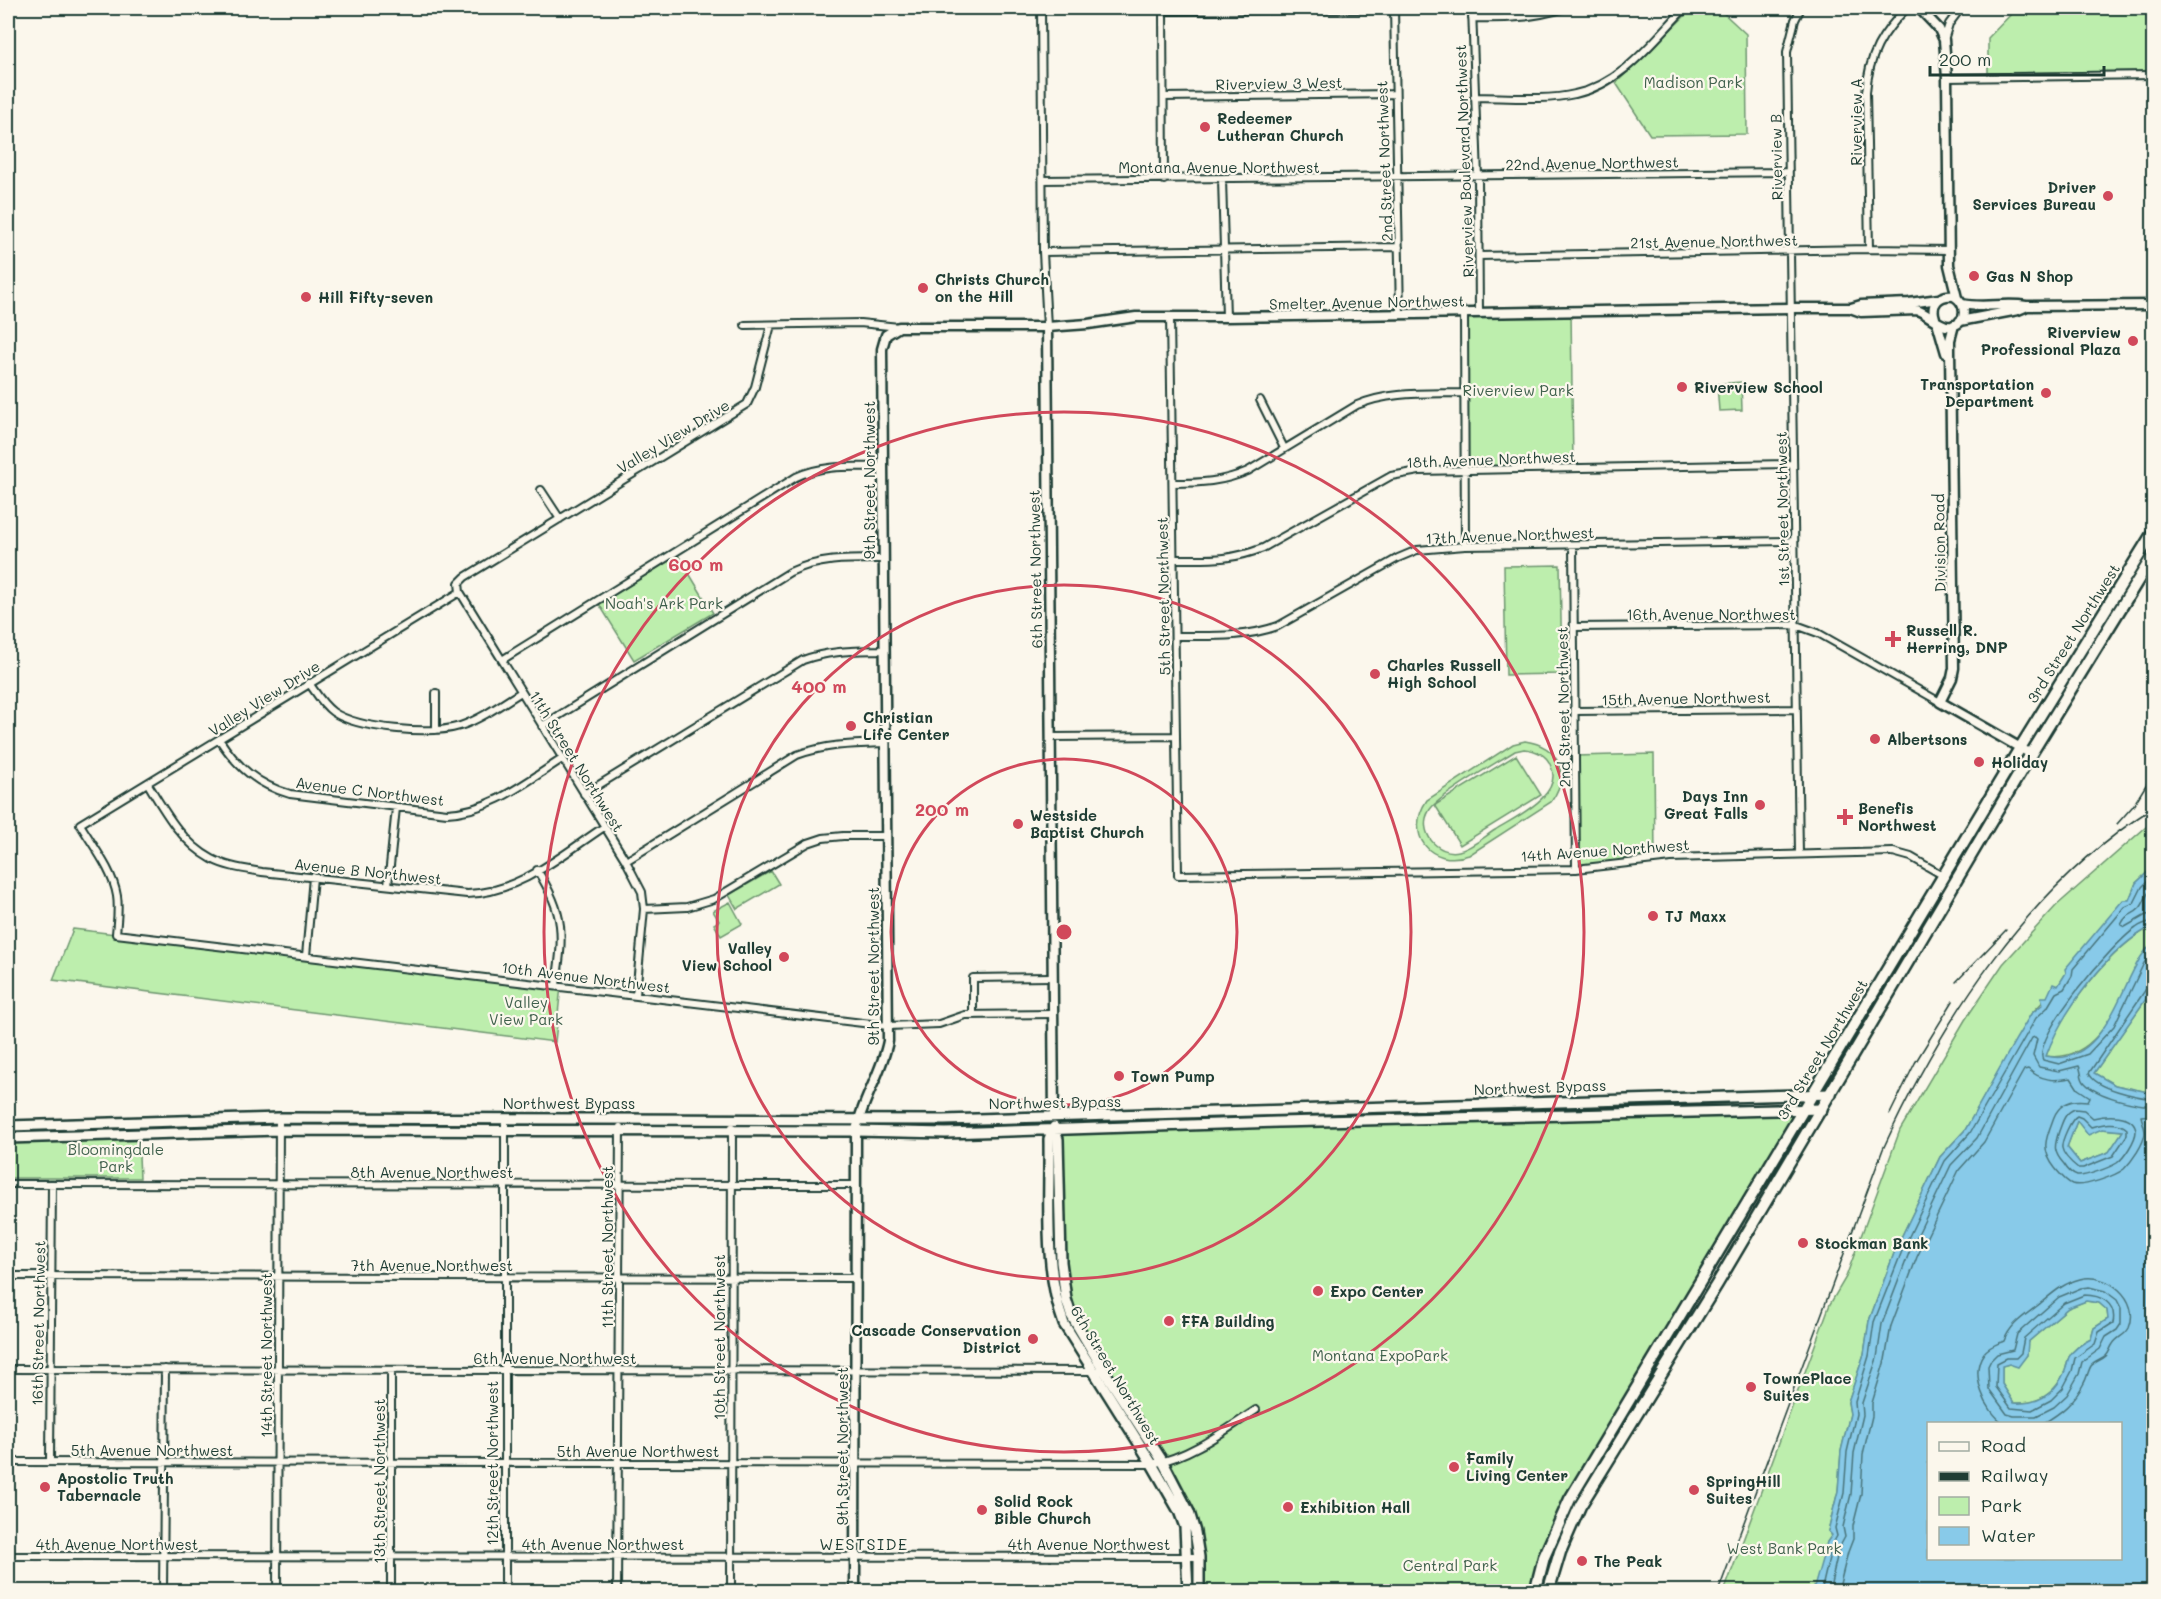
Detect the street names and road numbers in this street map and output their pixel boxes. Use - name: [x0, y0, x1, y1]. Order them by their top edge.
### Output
- street label: Riverview Boulevard Northwest: [1450, 44, 1478, 278]
- street label: Riverview 3 West: [1215, 72, 1343, 94]
- street label: Riverview A: [1846, 78, 1866, 166]
- street label: 2nd Street Northwest: [1371, 80, 1397, 242]
- street label: Riverview B: [1765, 114, 1787, 200]
- street label: 22nd Avenue Northwest: [1505, 151, 1679, 175]
- street label: Montana Avenue Northwest: [1118, 157, 1320, 177]
- street label: 21st Avenue Northwest: [1630, 230, 1798, 252]
- street label: Smelter Avenue Northwest: [1269, 290, 1465, 314]
- street label: Valley View Drive: [613, 394, 733, 478]
- street label: 9th Street Northwest: [859, 401, 879, 559]
- street label: 1st Street Northwest: [1771, 431, 1793, 587]
- street label: 18th Avenue Northwest: [1406, 446, 1576, 472]
- street label: 6th Street Northwest: [1024, 489, 1046, 649]
- street label: Division Road: [1928, 493, 1950, 593]
- street label: 5th Street Northwest: [1152, 517, 1174, 675]
- street label: 17th Avenue Northwest: [1425, 522, 1595, 548]
- street label: 3rd Street Northwest: [2022, 560, 2124, 706]
- street label: 16th Avenue Northwest: [1626, 604, 1796, 624]
- street label: 2nd Street Northwest: [1552, 626, 1574, 788]
- street label: Valley View Drive: [204, 656, 324, 740]
- street label: 11th Street Northwest: [525, 687, 629, 835]
- street label: 15th Avenue Northwest: [1601, 687, 1771, 709]
- street label: Avenue C Northwest: [295, 772, 445, 810]
- street label: 14th Avenue Northwest: [1520, 834, 1690, 866]
- street label: Avenue B Northwest: [293, 853, 443, 889]
- street label: 9th Street Northwest: [863, 887, 883, 1045]
- street label: 10th Avenue Northwest: [500, 957, 672, 997]
- street label: 3rd Street Northwest: [1772, 975, 1872, 1123]
- street label: Northwest Bypass: [1473, 1075, 1607, 1099]
- street label: Northwest Bypass: [989, 1091, 1121, 1113]
- street label: Northwest Bypass: [503, 1093, 635, 1113]
- street label: 8th Avenue Northwest: [350, 1162, 514, 1182]
- street label: 11th Street Northwest: [597, 1165, 617, 1329]
- street label: 16th Street Northwest: [27, 1240, 49, 1406]
- street label: 10th Street Northwest: [709, 1254, 729, 1420]
- street label: 7th Avenue Northwest: [351, 1255, 513, 1275]
- street label: 14th Street Northwest: [256, 1272, 276, 1438]
- street label: 6th Street Northwest: [1067, 1302, 1165, 1448]
- street label: 6th Avenue Northwest: [474, 1348, 637, 1368]
- street label: 9th Street Northwest: [832, 1367, 852, 1525]
- street label: 12th Street Northwest: [482, 1381, 502, 1545]
- street label: 13th Street Northwest: [369, 1398, 389, 1564]
- street label: 5th Avenue Northwest: [71, 1440, 233, 1460]
- street label: 5th Avenue Northwest: [557, 1441, 719, 1461]
- street label: 4th Avenue Northwest: [36, 1534, 198, 1554]
- street label: 4th Avenue Northwest: [522, 1534, 684, 1554]
- street label: 4th Avenue Northwest: [1008, 1534, 1170, 1554]

